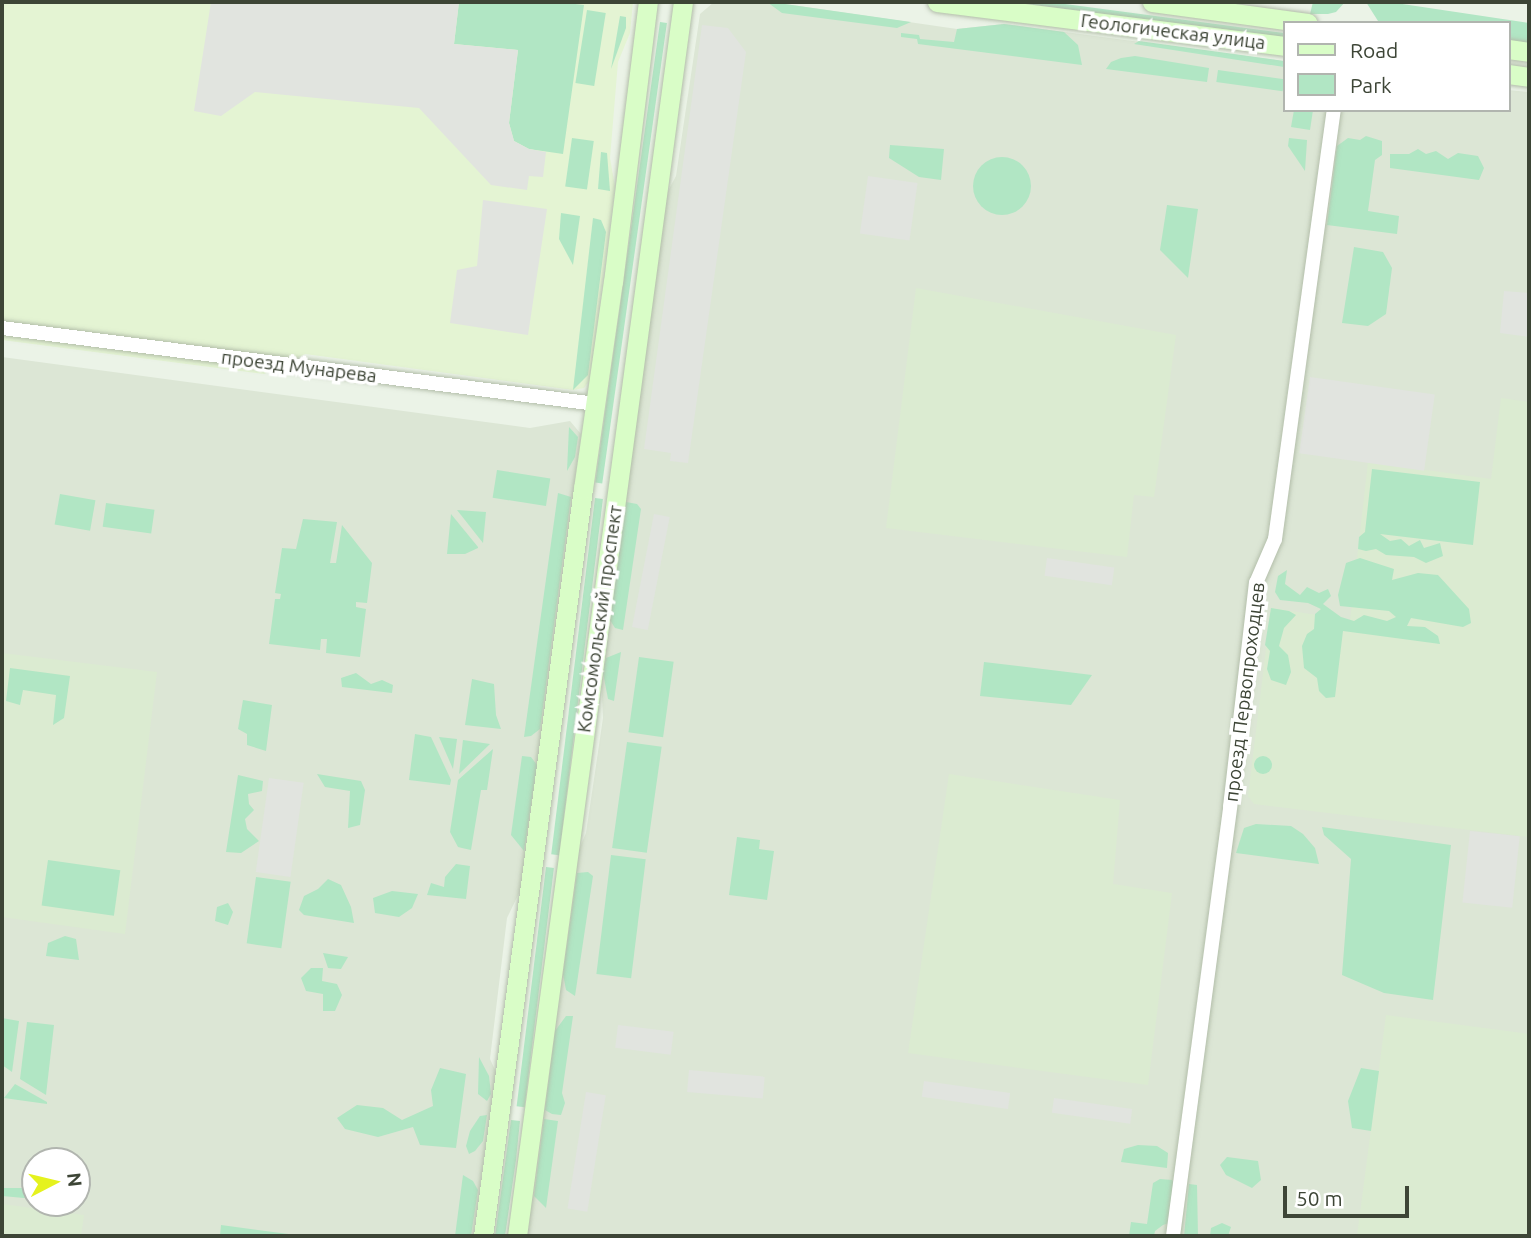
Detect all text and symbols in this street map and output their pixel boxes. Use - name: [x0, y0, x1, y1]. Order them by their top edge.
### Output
- street label: Геологическая улица: [1079, 9, 1267, 55]
- legend: [1282, 21, 1510, 112]
- text: Road: [1350, 38, 1398, 62]
- text: Park: [1350, 73, 1392, 97]
- street label: проезд Мунарева: [220, 346, 378, 388]
- street label: Комсомольский проспект: [573, 504, 627, 734]
- street label: проезд Первопроходцев: [1220, 581, 1270, 803]
- north arrow: [21, 1147, 91, 1217]
- text: N: [63, 1171, 87, 1188]
- scale bar: [1286, 1172, 1412, 1216]
- text: 50 m: [1296, 1186, 1343, 1210]

